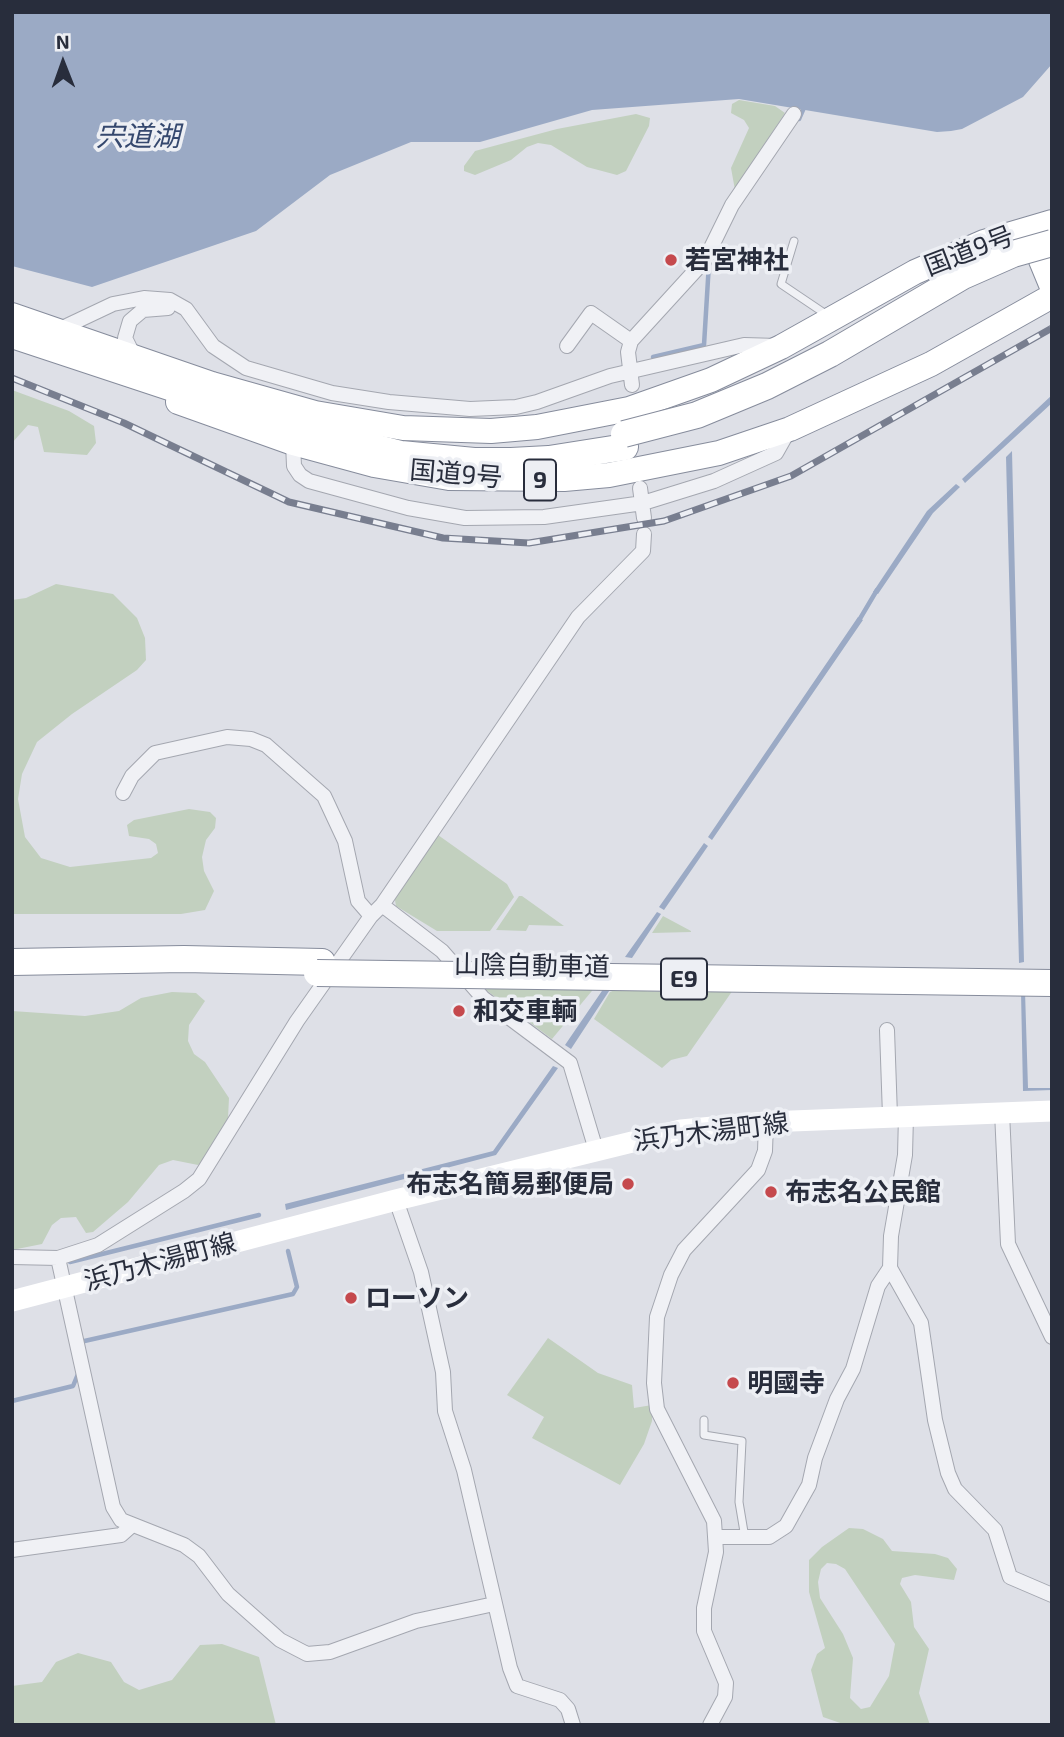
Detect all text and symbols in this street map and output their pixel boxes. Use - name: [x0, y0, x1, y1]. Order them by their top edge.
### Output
- north arrow: [28, 28, 98, 98]
- text: N: [56, 30, 70, 53]
- water label: 宍道湖: [96, 120, 180, 154]
- street label: 国道9号: [920, 220, 1018, 282]
- place label: 若宮神社: [685, 244, 789, 276]
- marker: 若宮神社: [663, 252, 679, 268]
- street label: 国道9号: [408, 454, 504, 494]
- road number: 9: [524, 460, 556, 500]
- street label: 山陰自動車道: [454, 949, 610, 983]
- road number: E9: [661, 959, 707, 1000]
- place label: 和交車輌: [473, 995, 577, 1027]
- marker: 和交車輌: [451, 1003, 467, 1019]
- street label: 浜乃木湯町線: [632, 1107, 790, 1157]
- place label: 布志名簡易郵便局: [406, 1168, 614, 1200]
- marker: 布志名簡易郵便局: [620, 1176, 636, 1192]
- place label: 布志名公民館: [785, 1176, 941, 1208]
- marker: 布志名公民館: [763, 1184, 779, 1200]
- street label: 浜乃木湯町線: [81, 1227, 239, 1297]
- place label: ローソン: [365, 1282, 469, 1314]
- marker: ローソン: [343, 1290, 359, 1306]
- place label: 明國寺: [747, 1367, 825, 1399]
- marker: 明國寺: [725, 1375, 741, 1391]

